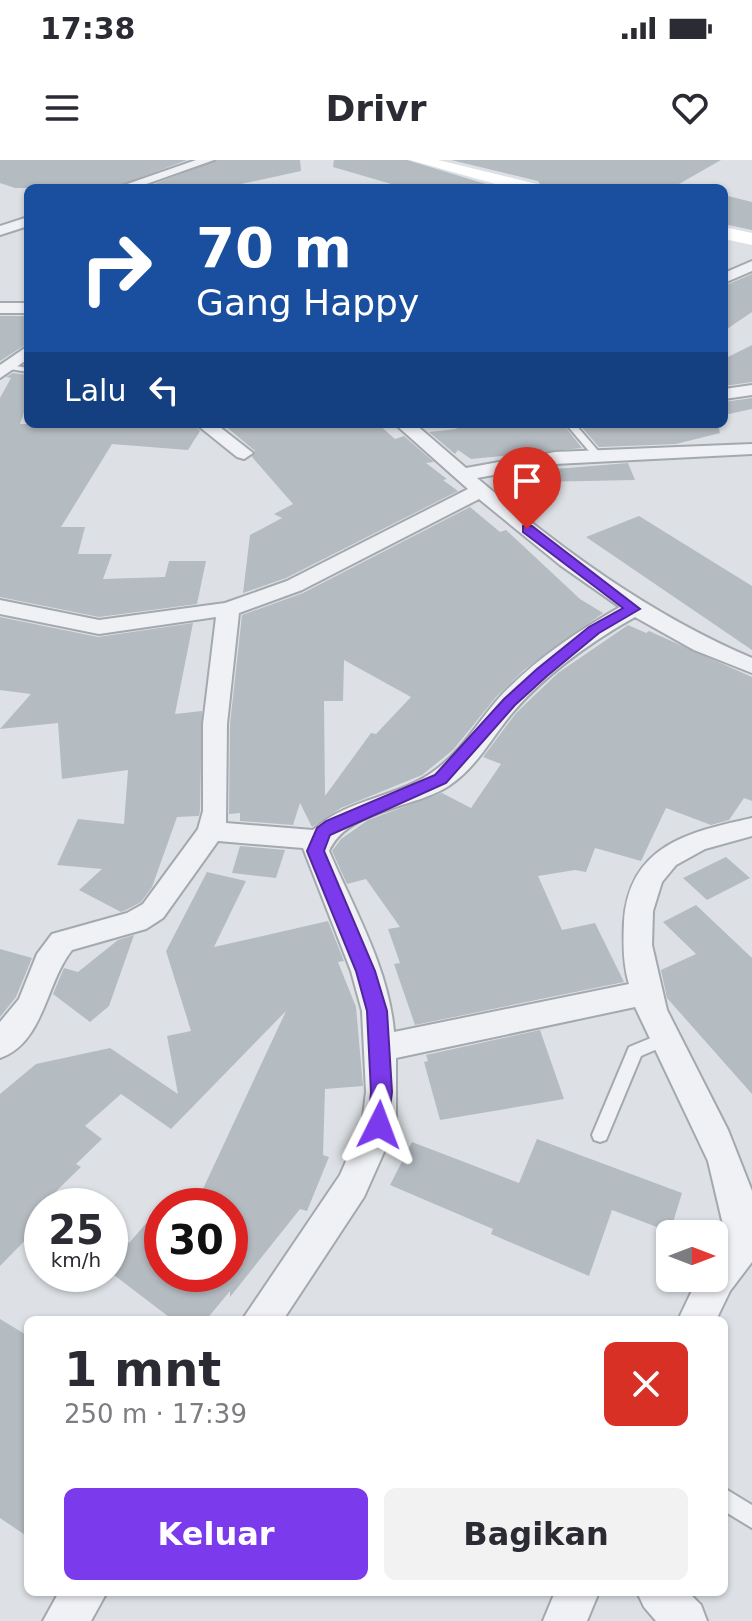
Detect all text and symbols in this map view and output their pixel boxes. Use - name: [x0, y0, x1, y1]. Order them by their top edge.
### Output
- text: 17:38: [40, 11, 136, 46]
- icon: menu: [40, 86, 84, 130]
- icon: heart: [668, 86, 712, 130]
- text: Drivr: [325, 88, 427, 129]
- text: 70 m: [196, 215, 352, 280]
- icon: right: [64, 216, 168, 320]
- text: Gang Happy: [196, 282, 419, 323]
- icon: left: [142, 368, 186, 412]
- text: Lalu: [64, 373, 126, 408]
- pin: [493, 447, 561, 529]
- icon: arrive: [505, 459, 549, 503]
- position arrow: [337, 1083, 421, 1167]
- speed limit sign: 30: [144, 1188, 248, 1292]
- text: 25: [48, 1207, 104, 1253]
- north arrow: [656, 1220, 728, 1292]
- map controls: [656, 1220, 728, 1292]
- text: km/h: [51, 1248, 101, 1272]
- text: 1 mnt: [64, 1341, 221, 1397]
- button: close: [604, 1342, 688, 1426]
- text: 250 m · 17:39: [64, 1399, 247, 1429]
- button: Keluar: [64, 1488, 368, 1580]
- button: Bagikan: [384, 1488, 688, 1580]

